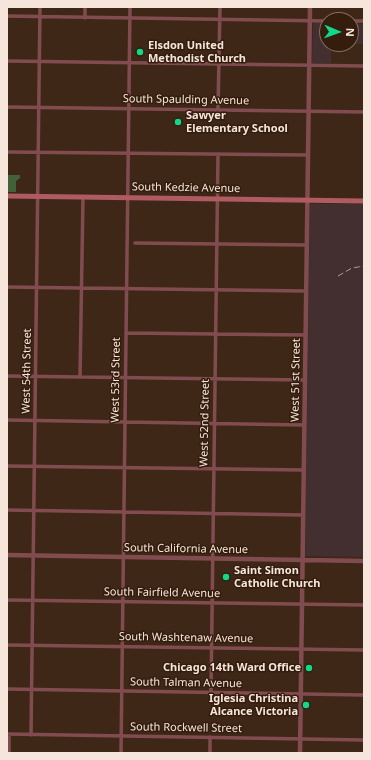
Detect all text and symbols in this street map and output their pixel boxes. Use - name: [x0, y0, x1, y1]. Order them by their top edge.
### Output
- north arrow: [319, 12, 359, 52]
- text: N: [343, 28, 358, 37]
- place label: Elsdon United Methodist Church: [148, 39, 246, 65]
- marker: Elsdon United Methodist Church: [135, 47, 145, 57]
- street label: South Spaulding Avenue: [123, 92, 249, 108]
- place label: Sawyer Elementary School: [186, 109, 288, 135]
- marker: Sawyer Elementary School: [173, 117, 183, 127]
- street label: South Kedzie Avenue: [132, 180, 240, 196]
- street label: West 54th Street: [20, 328, 34, 414]
- street label: West 53rd Street: [109, 337, 123, 423]
- street label: West 51st Street: [289, 338, 303, 422]
- street label: West 52nd Street: [198, 379, 212, 467]
- street label: South California Avenue: [124, 541, 248, 557]
- place label: Saint Simon Catholic Church: [234, 564, 320, 590]
- marker: Saint Simon Catholic Church: [221, 572, 231, 582]
- street label: South Fairfield Avenue: [104, 585, 220, 601]
- street label: South Washtenaw Avenue: [119, 630, 253, 646]
- place label: Chicago 14th Ward Office: [163, 661, 301, 675]
- marker: Chicago 14th Ward Office: [304, 663, 314, 673]
- street label: South Talman Avenue: [130, 675, 242, 691]
- place label: Iglesia Christina Alcance Victoria: [209, 692, 298, 718]
- marker: Iglesia Christina Alcance Victoria: [301, 700, 311, 710]
- street label: South Rockwell Street: [130, 720, 242, 736]

